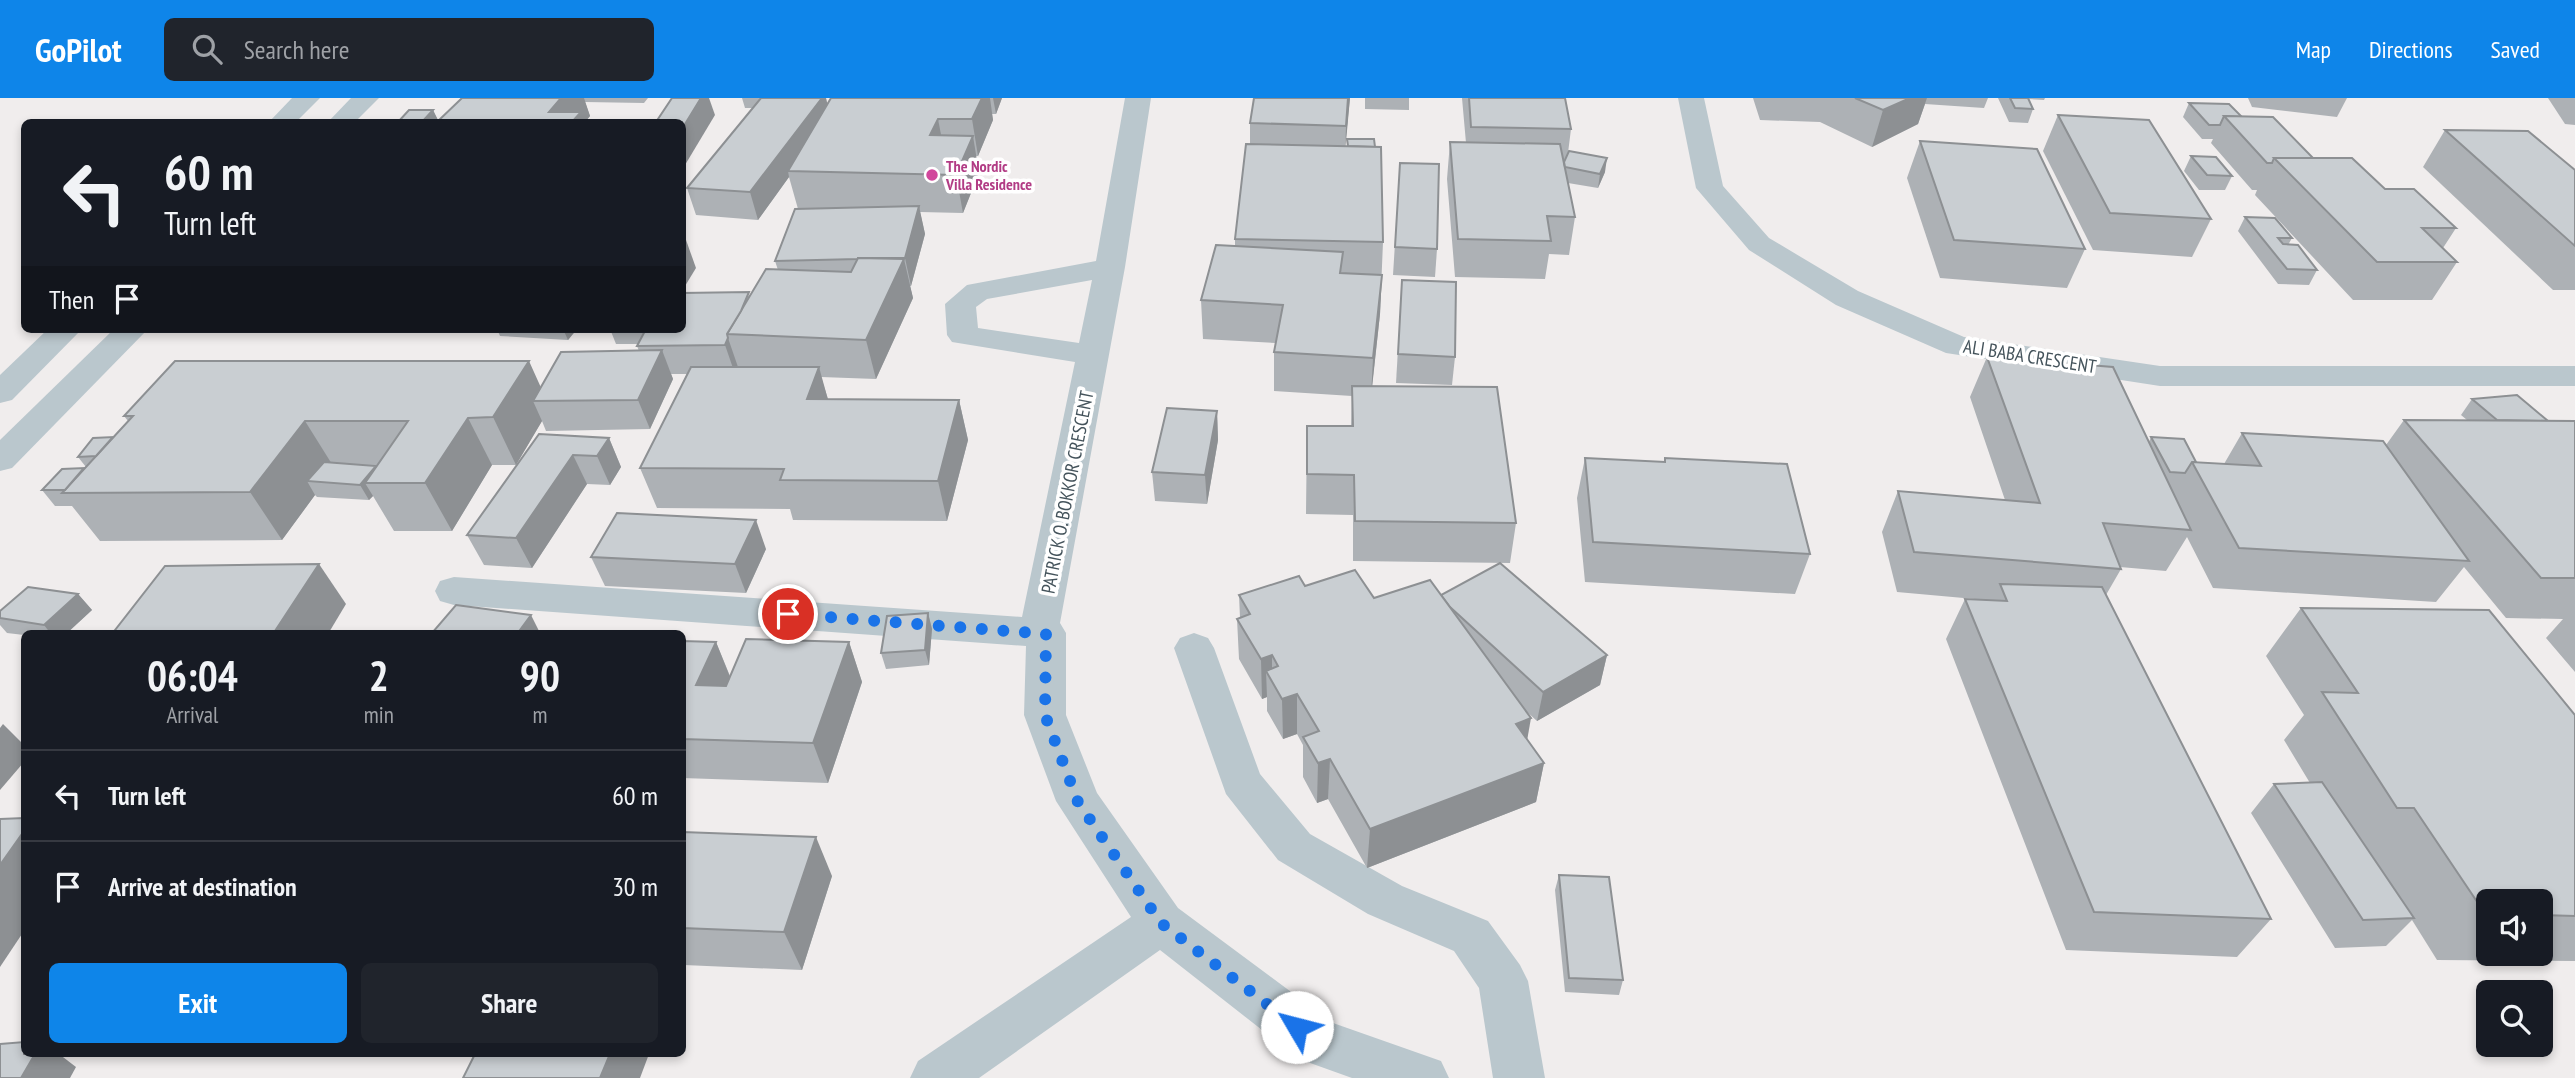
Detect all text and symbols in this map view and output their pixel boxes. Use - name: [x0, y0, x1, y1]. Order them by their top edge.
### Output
- search box: [164, 18, 654, 81]
- text: GoPilot: [35, 28, 122, 71]
- icon: search: [188, 30, 226, 68]
- text: Search here: [244, 33, 349, 66]
- text: Map: [2296, 34, 2331, 65]
- text: Directions: [2369, 34, 2453, 65]
- text: Saved: [2491, 34, 2540, 65]
- text: 60 m: [164, 140, 253, 204]
- icon: left: [49, 147, 140, 238]
- place label: The Nordic Villa Residence: [945, 156, 1032, 194]
- marker: The Nordic Villa Residence: [924, 167, 940, 183]
- text: Turn left: [164, 202, 256, 244]
- icon: arrive: [108, 280, 146, 318]
- text: Then: [49, 283, 94, 316]
- street label: ALI BABA CRESCENT: [1962, 334, 2099, 378]
- street label: PATRICK O. BOKKOR CRESCENT: [1036, 388, 1099, 596]
- pin: [758, 584, 818, 644]
- icon: arrive: [769, 595, 807, 633]
- text: 06:04: [147, 648, 238, 703]
- text: 2: [369, 648, 389, 703]
- text: 90: [520, 648, 560, 703]
- text: Arrival: [166, 700, 218, 729]
- text: min: [364, 700, 394, 729]
- text: m: [532, 700, 547, 729]
- icon: left: [49, 777, 87, 815]
- text: Turn left: [108, 779, 186, 812]
- text: 60 m: [612, 779, 658, 812]
- icon: arrive: [49, 868, 87, 906]
- text: Arrive at destination: [108, 870, 297, 903]
- text: 30 m: [612, 870, 658, 903]
- map controls: [2476, 889, 2553, 1057]
- button: sound: [2476, 889, 2553, 966]
- button: Exit: [49, 963, 347, 1043]
- button: Share: [361, 963, 658, 1043]
- button: search: [2476, 980, 2553, 1057]
- position arrow: [1260, 990, 1334, 1064]

